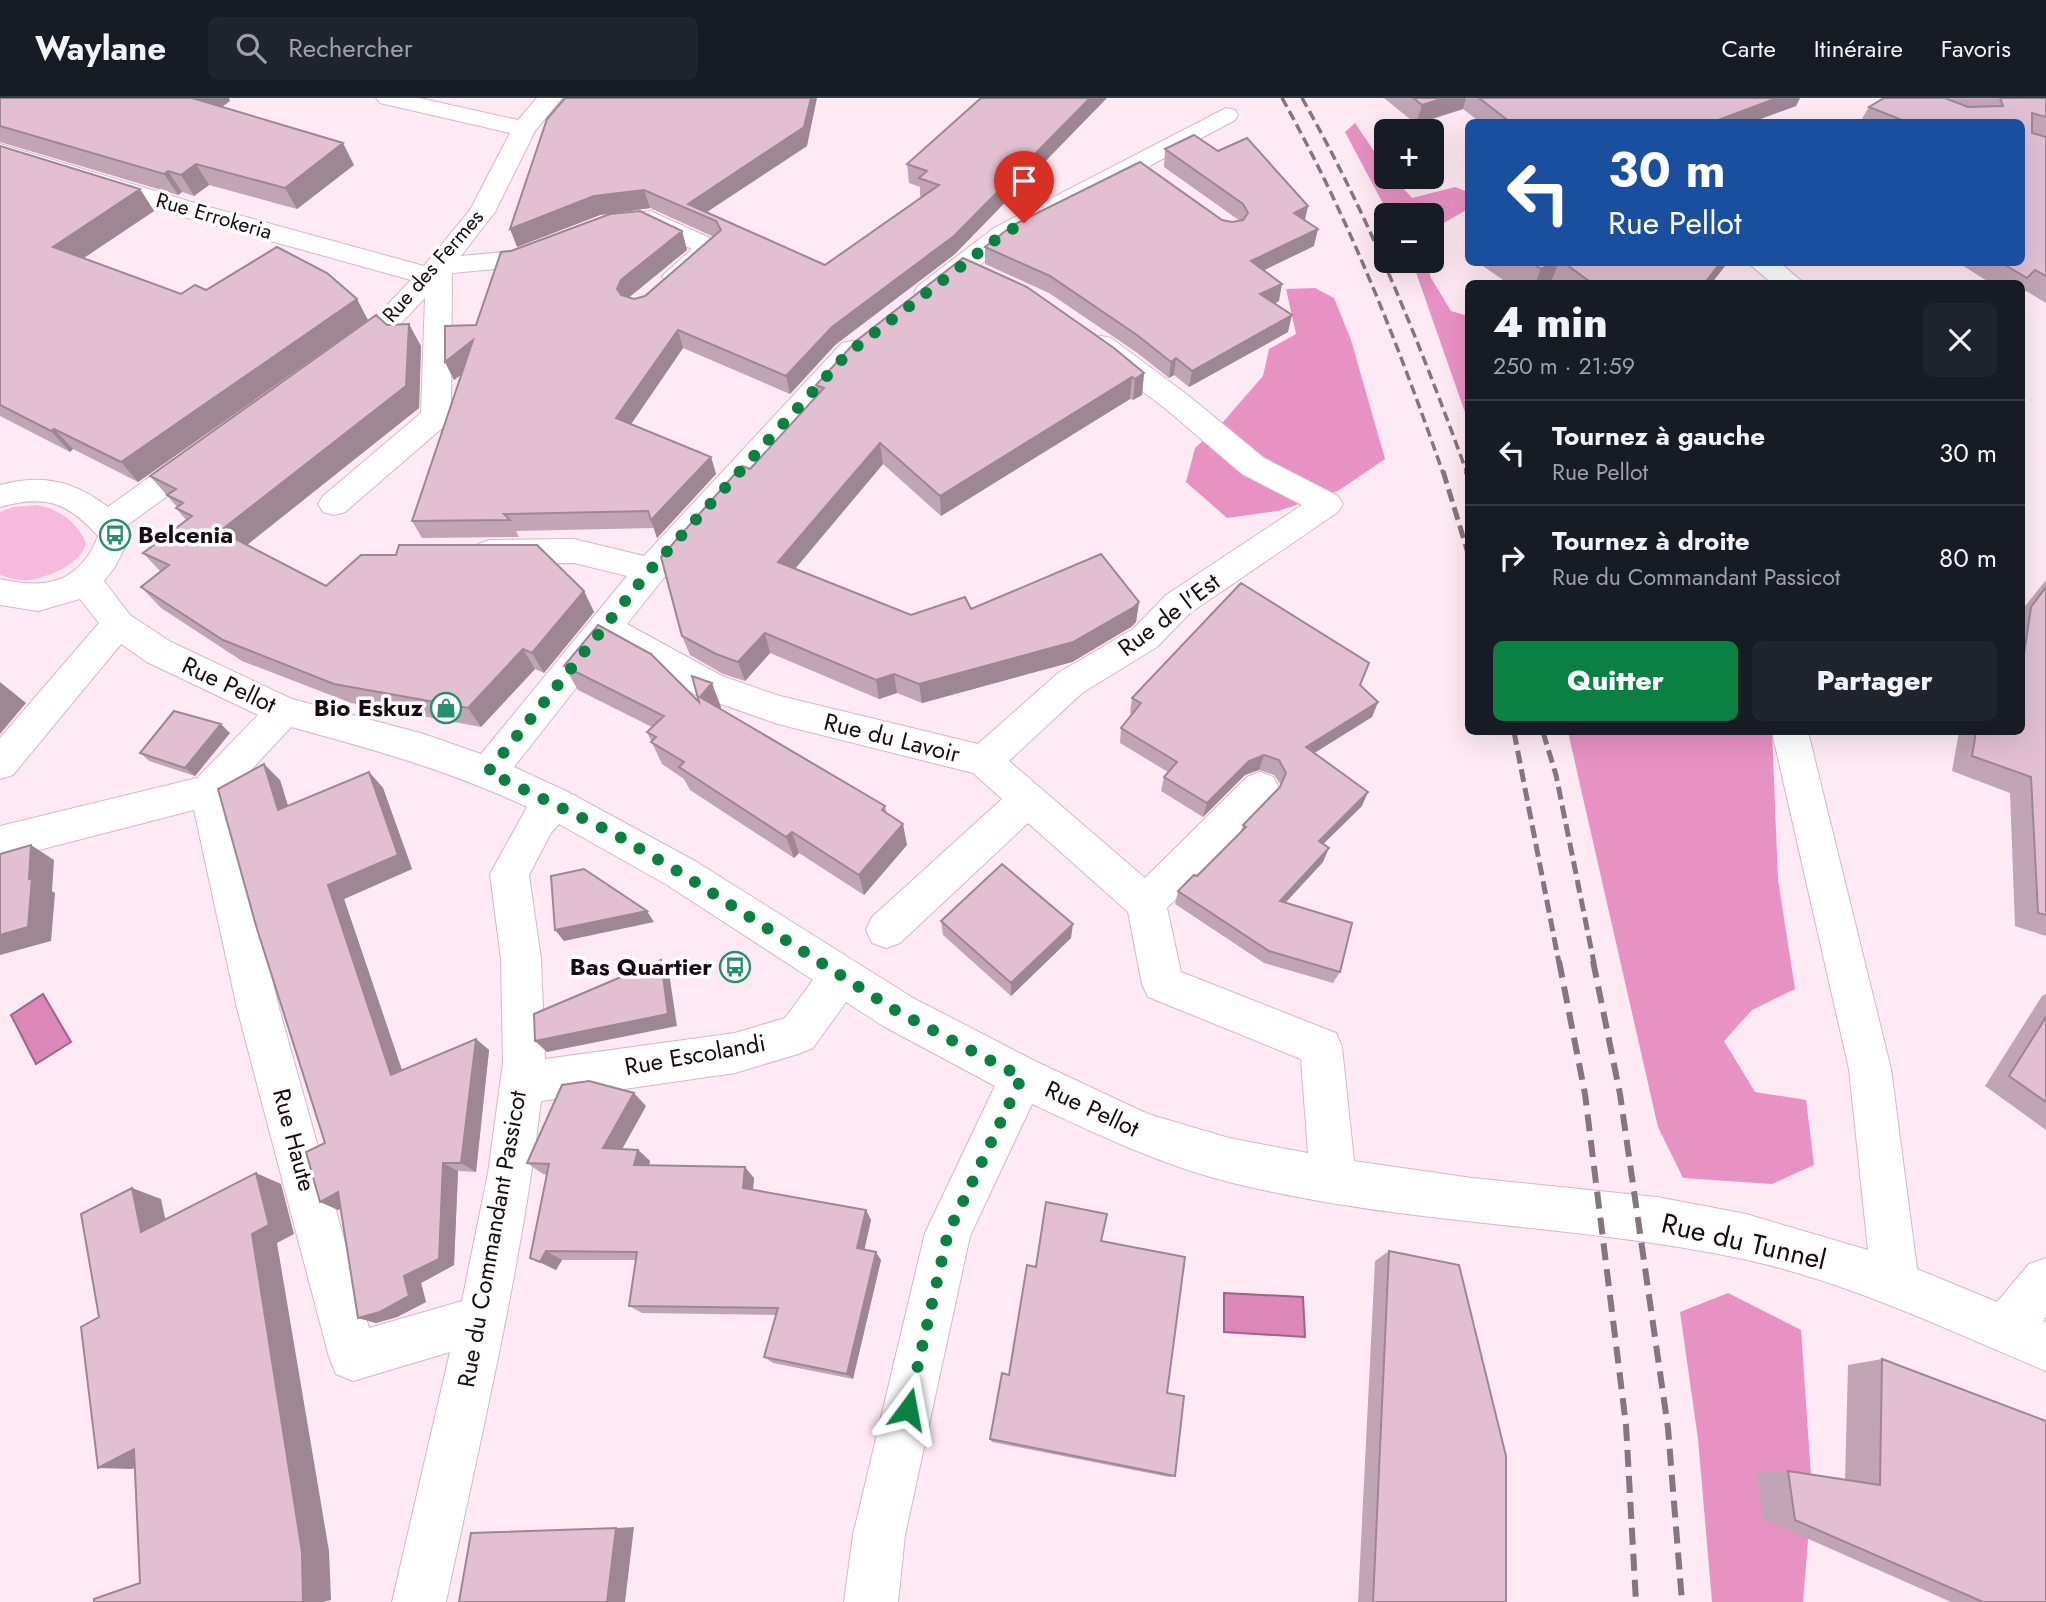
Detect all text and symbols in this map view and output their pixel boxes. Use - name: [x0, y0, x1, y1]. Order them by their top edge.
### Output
- search box: [208, 17, 698, 80]
- text: Waylane: [35, 25, 166, 72]
- icon: search: [232, 29, 270, 67]
- text: Rechercher: [288, 29, 413, 67]
- text: Carte: [1721, 31, 1776, 66]
- text: Itinéraire: [1814, 31, 1903, 66]
- text: Favoris: [1941, 31, 2011, 66]
- map controls: [1374, 119, 1444, 273]
- button: +: [1374, 119, 1444, 189]
- text: 30 m: [1608, 135, 1726, 205]
- icon: left: [1493, 147, 1584, 238]
- pin: [994, 151, 1054, 223]
- icon: arrive: [1005, 162, 1043, 200]
- street label: Rue Errokeria: [152, 185, 276, 247]
- text: Rue Pellot: [1608, 200, 1742, 246]
- street label: Rue des Fermes: [375, 203, 491, 329]
- button: −: [1374, 203, 1444, 273]
- text: 4 min: [1493, 292, 1608, 353]
- button: close: [1923, 303, 1997, 377]
- text: 250 m · 21:59: [1493, 349, 1635, 383]
- text: Tournez à gauche: [1552, 417, 1765, 455]
- icon: left: [1493, 434, 1531, 472]
- text: 30 m: [1939, 434, 1997, 472]
- text: Rue Pellot: [1552, 455, 1648, 489]
- place label: Belcenia: [138, 517, 233, 552]
- bus stop icon: Belcenia: [98, 518, 132, 552]
- text: Tournez à droite: [1552, 522, 1750, 560]
- icon: right: [1493, 539, 1531, 577]
- text: 80 m: [1939, 539, 1997, 577]
- text: Rue du Commandant Passicot: [1552, 560, 1840, 594]
- street label: Rue de l'Est: [1110, 564, 1227, 665]
- button: Quitter: [1493, 641, 1738, 721]
- button: Partager: [1752, 641, 1997, 721]
- street label: Rue Pellot: [176, 647, 282, 722]
- place label: Bio Eskuz: [314, 690, 423, 725]
- shop icon: Bio Eskuz: [429, 691, 463, 725]
- street label: Rue du Lavoir: [820, 704, 965, 772]
- place label: Bas Quartier: [570, 949, 712, 984]
- bus stop icon: Bas Quartier: [718, 950, 752, 984]
- street label: Rue Escolandi: [622, 1025, 768, 1084]
- street label: Rue Pellot: [1039, 1071, 1145, 1146]
- street label: Rue Haute: [264, 1085, 325, 1195]
- street label: Rue du Commandant Passicot: [448, 1087, 535, 1390]
- street label: Rue du Tunnel: [1657, 1203, 1830, 1280]
- position arrow: [871, 1372, 945, 1446]

